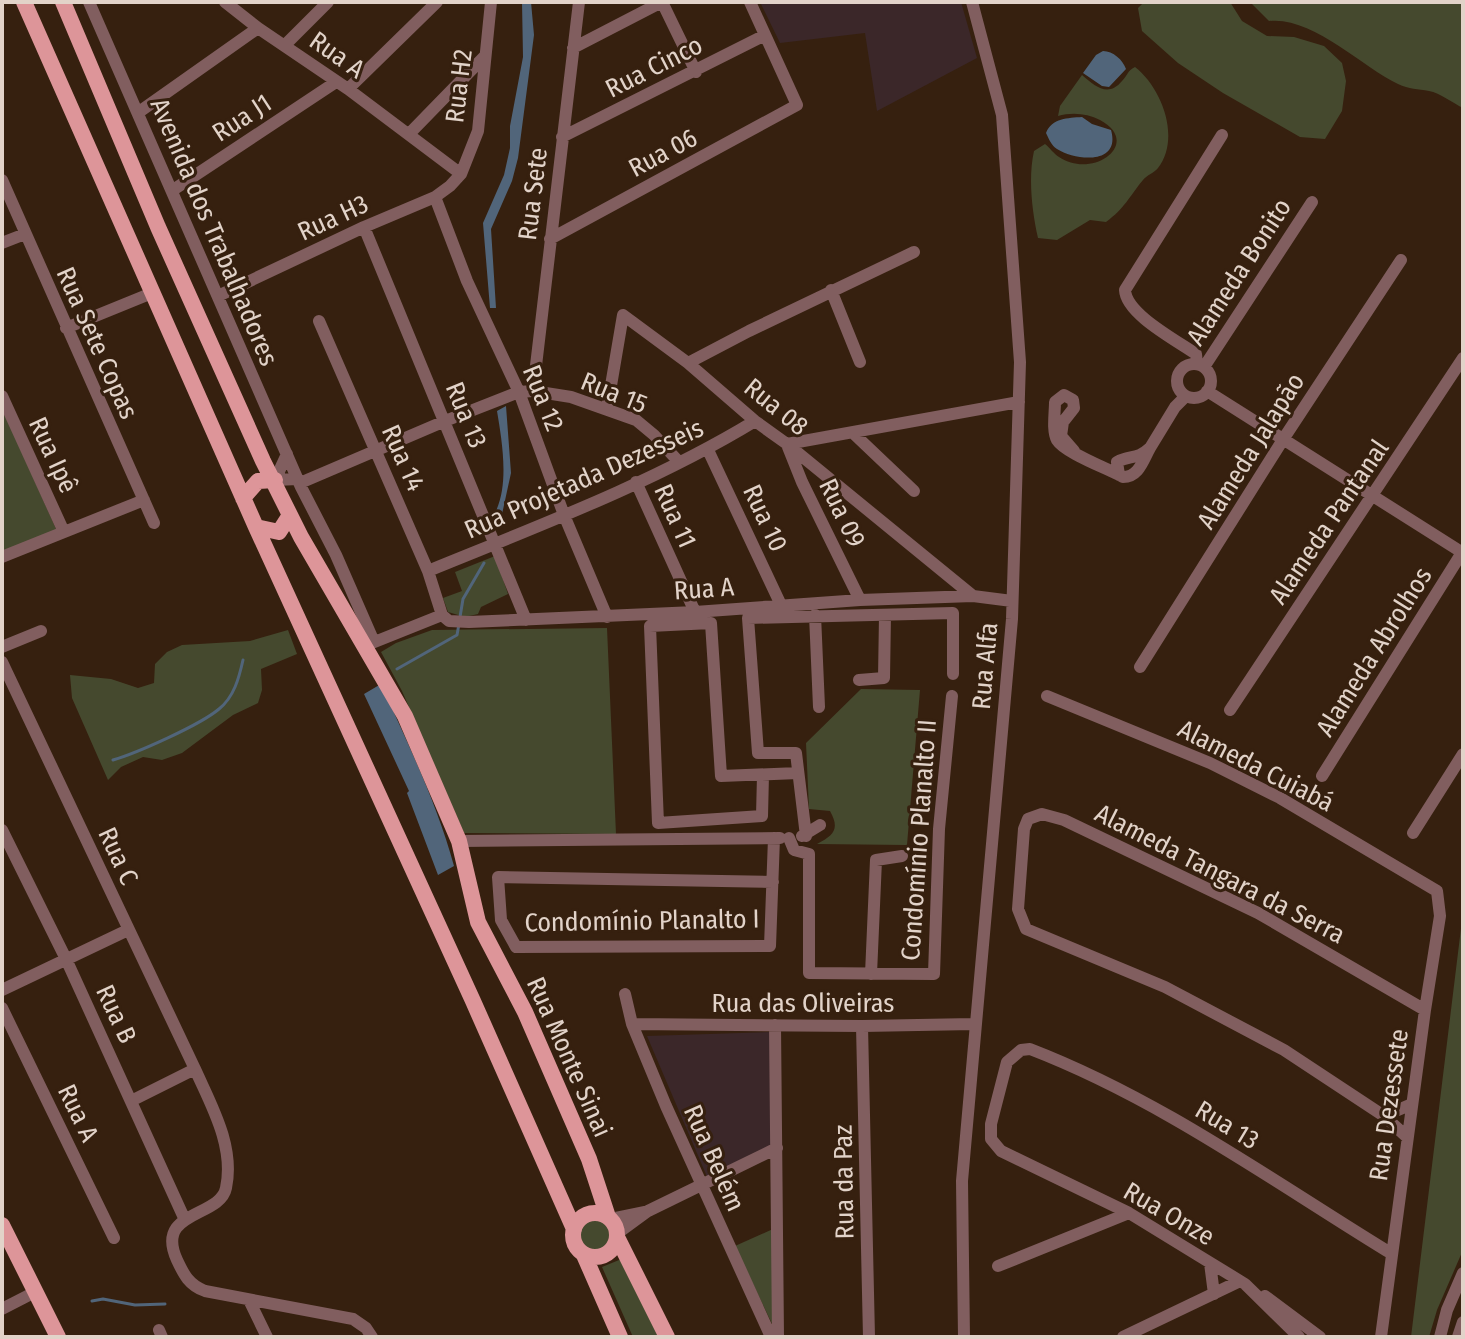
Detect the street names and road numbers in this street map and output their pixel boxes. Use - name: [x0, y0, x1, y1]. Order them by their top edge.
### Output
- street label: Rua A: [303, 25, 371, 85]
- street label: Rua Cinco: [600, 29, 708, 105]
- street label: Rua H2: [439, 47, 479, 125]
- street label: Rua J1: [207, 88, 277, 148]
- street label: Avenida dos Trabalhadores: [144, 94, 284, 370]
- street label: Rua 06: [623, 122, 703, 184]
- street label: Rua Sete: [512, 146, 554, 242]
- street label: Rua H3: [293, 188, 373, 248]
- street label: Alameda Bonito: [1180, 193, 1298, 351]
- street label: Rua Sete Copas: [50, 262, 144, 424]
- street label: Rua 12: [516, 361, 570, 435]
- street label: Rua 15: [576, 366, 652, 420]
- street label: Alameda Jalapão: [1191, 367, 1311, 535]
- street label: Rua 08: [738, 372, 814, 442]
- street label: Rua 13: [439, 377, 493, 453]
- street label: Rua Ipê: [22, 412, 84, 498]
- street label: Rua Projetada Dezesseis: [460, 412, 708, 546]
- street label: Rua 14: [375, 420, 431, 496]
- street label: Alameda Pantanal: [1263, 434, 1395, 610]
- street label: Rua 09: [812, 474, 872, 552]
- street label: Rua 11: [647, 479, 703, 553]
- street label: Rua 10: [736, 480, 794, 556]
- street label: Alameda Abrolhos: [1310, 562, 1438, 742]
- street label: Rua A: [673, 571, 735, 607]
- street label: Rua Alfa: [966, 621, 1004, 711]
- street label: Alameda Cuiabá: [1173, 713, 1339, 819]
- street label: Condomínio Planalto II: [895, 718, 943, 962]
- street label: Alameda Tangara da Serra: [1090, 798, 1350, 950]
- street label: Rua C: [91, 822, 145, 890]
- street label: Condomínio Planalto I: [524, 903, 760, 939]
- street label: Rua Monte Sinai: [520, 972, 618, 1142]
- street label: Rua B: [89, 980, 143, 1048]
- street label: Rua das Oliveiras: [712, 988, 894, 1019]
- street label: Rua Dezessete: [1363, 1027, 1415, 1183]
- street label: Rua A: [51, 1079, 105, 1147]
- street label: Rua 13: [1190, 1094, 1264, 1156]
- street label: Rua Belém: [677, 1100, 751, 1216]
- street label: Rua da Paz: [828, 1124, 860, 1240]
- street label: Rua Onze: [1118, 1176, 1220, 1252]

